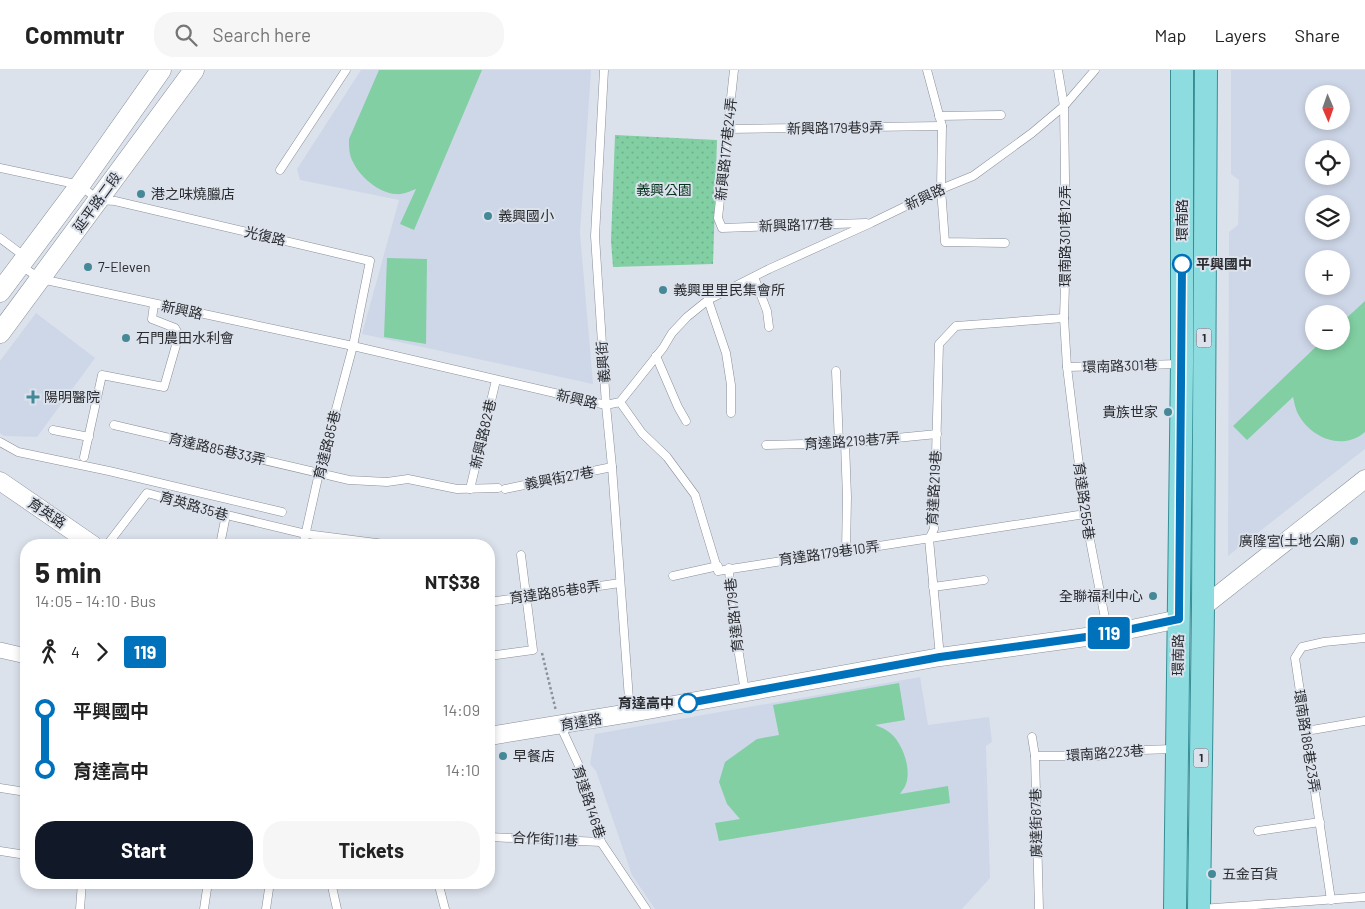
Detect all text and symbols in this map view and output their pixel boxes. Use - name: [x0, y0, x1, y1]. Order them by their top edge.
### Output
- search box: [154, 12, 504, 57]
- text: Commutr: [25, 20, 124, 49]
- icon: search: [172, 21, 200, 49]
- text: Search here: [212, 23, 311, 46]
- text: Map: [1154, 24, 1186, 46]
- text: Layers: [1214, 24, 1267, 46]
- text: Share: [1295, 24, 1340, 46]
- north arrow: [1305, 85, 1350, 130]
- map controls: [1305, 85, 1350, 350]
- street label: 新興路177巷24弄: [712, 97, 739, 201]
- street label: 新興路179巷9弄: [787, 118, 883, 137]
- button: locate: [1305, 140, 1350, 185]
- street label: 延平路二段: [69, 168, 124, 235]
- street label: 新興路: [902, 180, 947, 213]
- park label: 義興公園: [636, 181, 692, 198]
- place label: 港之味燒臘店: [151, 185, 235, 202]
- street label: 環南路301巷12弄: [1056, 185, 1073, 287]
- marker: 港之味燒臘店: [135, 188, 147, 200]
- button: layers: [1305, 195, 1350, 240]
- street label: 環南路: [1173, 199, 1190, 241]
- place label: 義興國小: [498, 207, 554, 224]
- marker: 義興國小: [482, 210, 494, 222]
- street label: 新興路177巷: [759, 215, 833, 234]
- street label: 光復路: [243, 223, 287, 249]
- button: +: [1305, 250, 1350, 295]
- marker: 平興國中: [1172, 254, 1192, 274]
- place label: 平興國中: [1196, 255, 1252, 272]
- place label: 7-Eleven: [98, 258, 151, 275]
- marker: 7-Eleven: [82, 261, 94, 273]
- place label: 義興里里民集會所: [673, 281, 785, 298]
- marker: 義興里里民集會所: [657, 284, 669, 296]
- street label: 新興路: [160, 297, 204, 322]
- button: −: [1305, 305, 1350, 350]
- road number: 1: [1196, 328, 1212, 348]
- place label: 石門農田水利會: [136, 329, 234, 346]
- marker: 石門農田水利會: [120, 332, 132, 344]
- street label: 義興街: [593, 340, 612, 384]
- street label: 環南路301巷: [1082, 356, 1158, 375]
- street label: 新興路: [555, 386, 599, 412]
- place label: 陽明醫院: [44, 388, 100, 405]
- marker: 陽明醫院: [26, 390, 40, 404]
- street label: 新興路82巷: [466, 397, 499, 470]
- place label: 貴族世家: [1102, 403, 1158, 420]
- marker: 貴族世家: [1162, 406, 1174, 418]
- street label: 育達路85巷: [310, 409, 343, 481]
- street label: 育達路85巷33弄: [167, 429, 267, 468]
- street label: 育達路219巷7弄: [803, 429, 901, 452]
- street label: 育達路219巷: [923, 450, 944, 526]
- street label: 育達路255巷: [1071, 461, 1098, 541]
- street label: 義興街27巷: [523, 462, 595, 493]
- street label: 育英路35巷: [158, 488, 230, 523]
- street label: 育英路: [25, 494, 69, 531]
- place label: 廣隆宮(土地公廟): [1239, 532, 1344, 549]
- marker: 廣隆宮(土地公廟): [1348, 535, 1360, 547]
- street label: 育達路179巷10弄: [777, 537, 880, 568]
- text: 5 min: [35, 555, 102, 589]
- text: NT$38: [425, 570, 480, 593]
- street label: 育達路85巷8弄: [508, 577, 602, 606]
- street label: 育達路179巷: [721, 577, 746, 653]
- place label: 全聯福利中心: [1059, 587, 1143, 604]
- marker: 全聯福利中心: [1147, 590, 1159, 602]
- text: 14:05 – 14:10 · Bus: [35, 591, 156, 610]
- line badge: 119: [1080, 617, 1138, 649]
- text: 119: [1098, 622, 1120, 644]
- street label: 環南路: [1169, 634, 1186, 676]
- icon: walk: [35, 638, 63, 666]
- icon: forward: [88, 638, 116, 666]
- text: 119: [134, 641, 156, 663]
- text: 4: [71, 642, 80, 661]
- street label: 環南路186巷23弄: [1291, 688, 1324, 794]
- marker: 育達高中: [678, 693, 698, 713]
- place label: 育達高中: [618, 694, 674, 711]
- text: 平興國中: [73, 699, 149, 722]
- text: 14:09: [443, 700, 480, 719]
- street label: 育達路: [559, 709, 603, 734]
- street label: 環南路223巷: [1065, 741, 1145, 764]
- place label: 早餐店: [513, 747, 555, 764]
- road number: 1: [1194, 748, 1208, 768]
- marker: 早餐店: [497, 750, 509, 762]
- text: 育達高中: [73, 759, 149, 782]
- text: 14:10: [446, 760, 480, 779]
- street label: 育達路146巷: [570, 763, 609, 841]
- street label: 廣達街87巷: [1026, 788, 1045, 858]
- button: Start: [35, 821, 253, 879]
- button: Tickets: [263, 821, 480, 879]
- street label: 合作街11巷: [512, 828, 578, 849]
- place label: 五金百貨: [1222, 865, 1278, 882]
- marker: 五金百貨: [1206, 868, 1218, 880]

